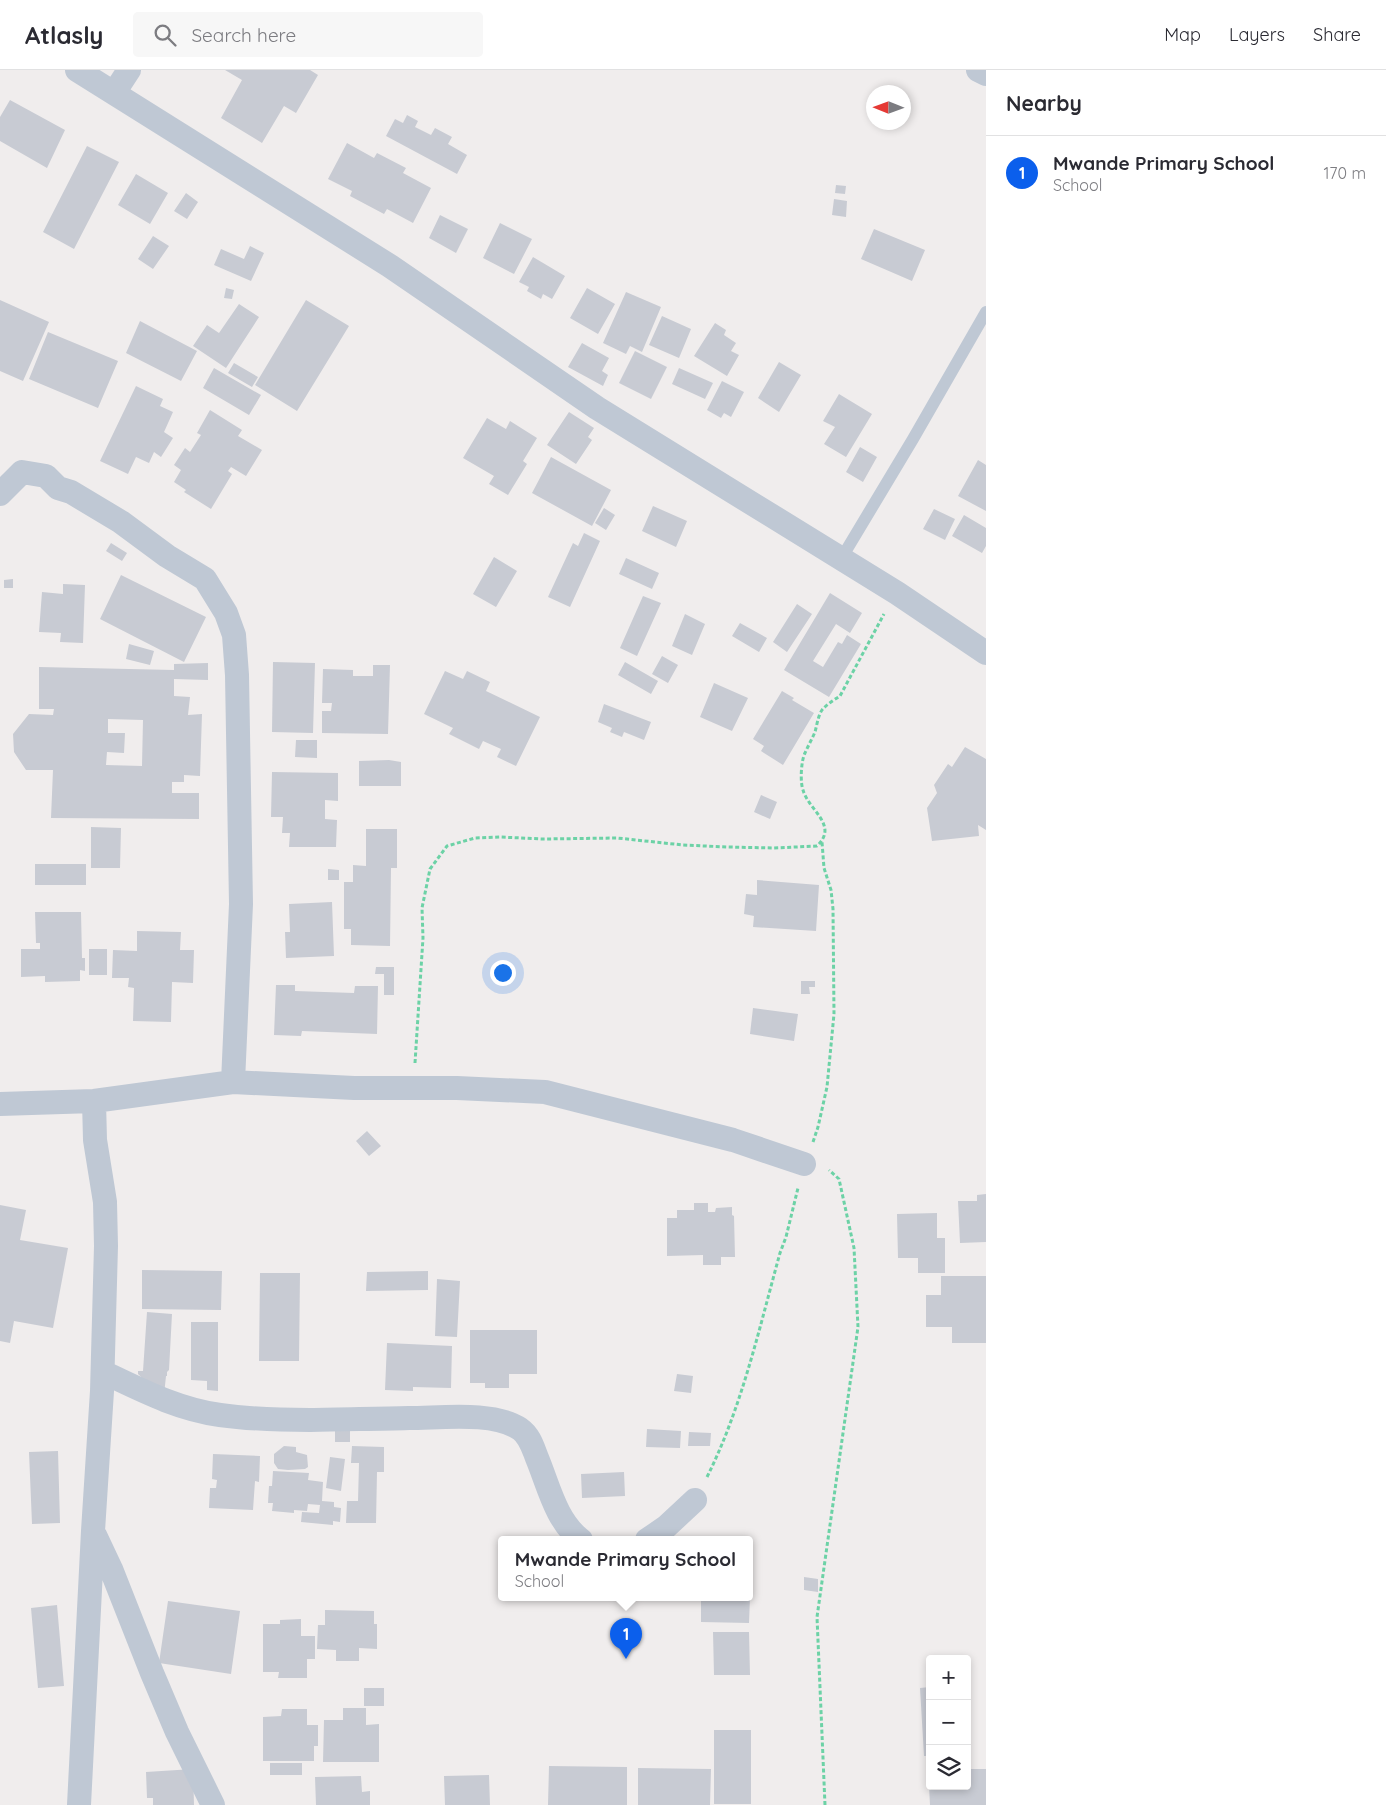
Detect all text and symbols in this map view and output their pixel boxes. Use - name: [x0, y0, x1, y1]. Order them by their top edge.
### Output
- search box: [133, 12, 483, 57]
- text: Atlasly: [25, 20, 103, 50]
- icon: search: [151, 21, 179, 49]
- text: Search here: [191, 23, 296, 47]
- text: Map: [1164, 23, 1201, 46]
- text: Layers: [1229, 23, 1285, 46]
- text: Share: [1313, 23, 1361, 46]
- north arrow: [866, 85, 911, 130]
- text: Nearby: [1006, 90, 1082, 116]
- text: Mwande Primary School: [1053, 151, 1275, 175]
- text: 1: [1019, 163, 1025, 183]
- text: 170 m: [1323, 163, 1366, 183]
- text: School: [1053, 175, 1102, 195]
- your location: [490, 960, 516, 986]
- popup: [498, 1536, 753, 1601]
- text: Mwande Primary School: [515, 1547, 736, 1571]
- text: School: [515, 1571, 564, 1591]
- pin: 1: [610, 1618, 642, 1659]
- map controls: [926, 1655, 971, 1790]
- button: +: [926, 1655, 971, 1700]
- button: −: [926, 1700, 971, 1745]
- button: layers: [926, 1745, 971, 1790]

